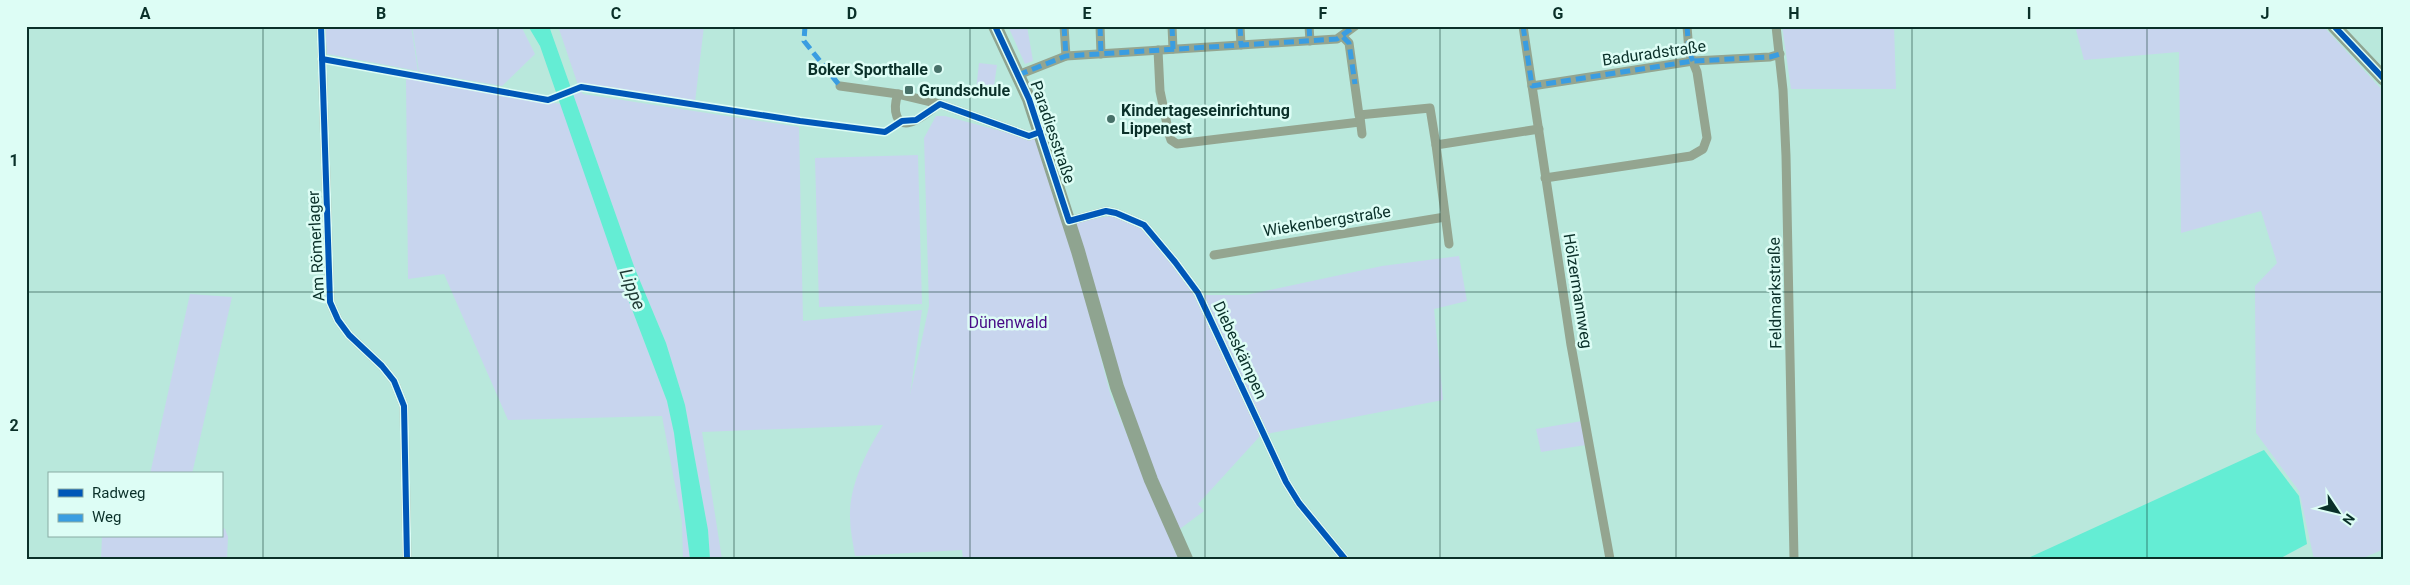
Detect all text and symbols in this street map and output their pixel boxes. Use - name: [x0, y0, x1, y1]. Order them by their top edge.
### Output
- text: A: [140, 4, 151, 23]
- text: B: [376, 4, 386, 23]
- text: C: [611, 4, 621, 23]
- text: D: [847, 4, 857, 23]
- text: E: [1083, 4, 1092, 23]
- text: F: [1319, 4, 1328, 23]
- text: G: [1553, 4, 1564, 23]
- text: H: [1788, 4, 1800, 23]
- text: I: [2027, 4, 2031, 23]
- text: J: [2261, 4, 2269, 23]
- street label: Baduradstraße: [1601, 36, 1707, 70]
- place label: Boker Sporthalle: [808, 60, 928, 79]
- marker: Boker Sporthalle: [932, 63, 944, 75]
- street label: Paradiesstraße: [1027, 78, 1079, 186]
- place label: Grundschule: [919, 81, 1010, 100]
- marker: Grundschule: [903, 84, 915, 96]
- place label: Kindertageseinrichtung Lippenest: [1121, 101, 1290, 138]
- marker: Kindertageseinrichtung Lippenest: [1105, 113, 1117, 125]
- text: 1: [9, 151, 19, 170]
- street label: Am Römerlager: [304, 190, 328, 302]
- street label: Wiekenbergstraße: [1262, 202, 1392, 240]
- street label: Hölzermannweg: [1560, 232, 1596, 350]
- street label: Feldmarkstraße: [1765, 237, 1785, 349]
- water label: Lippe: [616, 265, 650, 313]
- street label: Diebeskämpen: [1209, 298, 1271, 402]
- park label: Dünenwald: [968, 313, 1048, 332]
- text: 2: [9, 416, 19, 435]
- legend: [48, 472, 222, 538]
- text: Radweg: [92, 484, 146, 502]
- north arrow: [2312, 488, 2362, 538]
- text: Weg: [92, 508, 121, 526]
- text: N: [2339, 511, 2358, 528]

